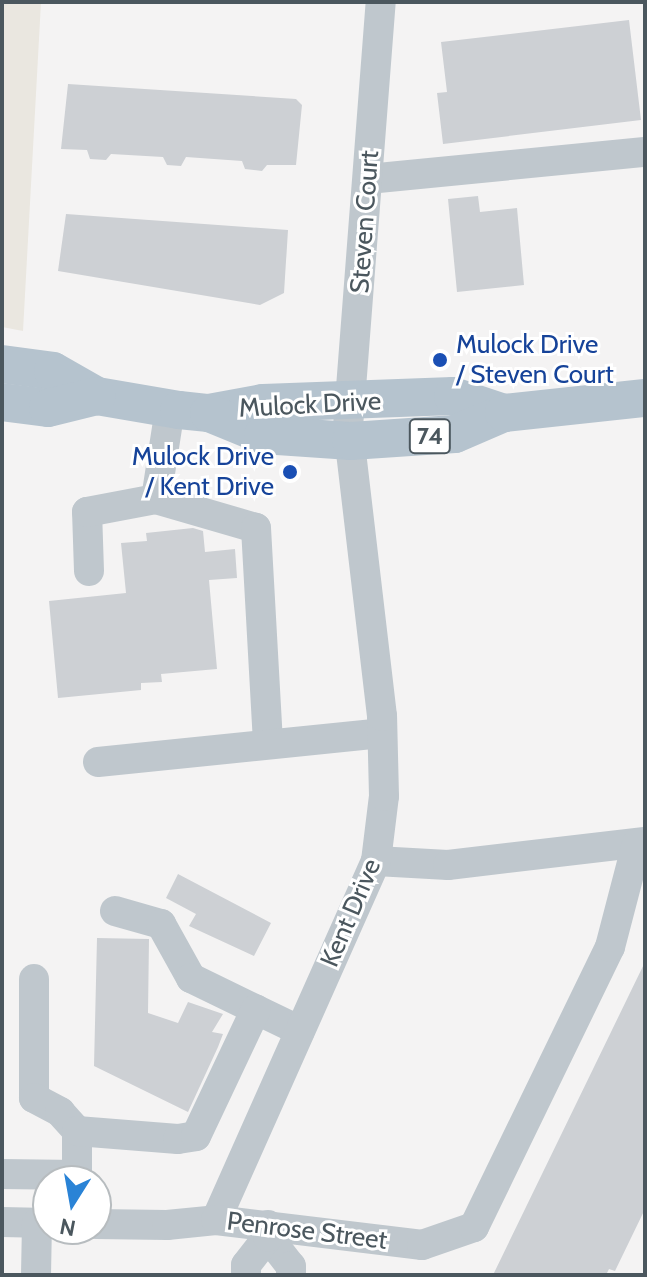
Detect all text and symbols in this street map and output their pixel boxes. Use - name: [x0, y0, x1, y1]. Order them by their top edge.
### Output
- street label: Steven Court: [344, 149, 386, 295]
- place label: Mulock Drive / Steven Court: [456, 329, 614, 390]
- marker: Mulock Drive / Steven Court: [431, 351, 449, 369]
- street label: Mulock Drive: [238, 386, 382, 424]
- road number: 74: [408, 416, 452, 456]
- place label: Mulock Drive / Kent Drive: [132, 441, 274, 502]
- marker: Mulock Drive / Kent Drive: [281, 463, 299, 481]
- street label: Kent Drive: [314, 854, 388, 972]
- north arrow: [32, 1165, 112, 1245]
- street label: Penrose Street: [225, 1206, 389, 1256]
- text: N: [57, 1212, 78, 1242]

